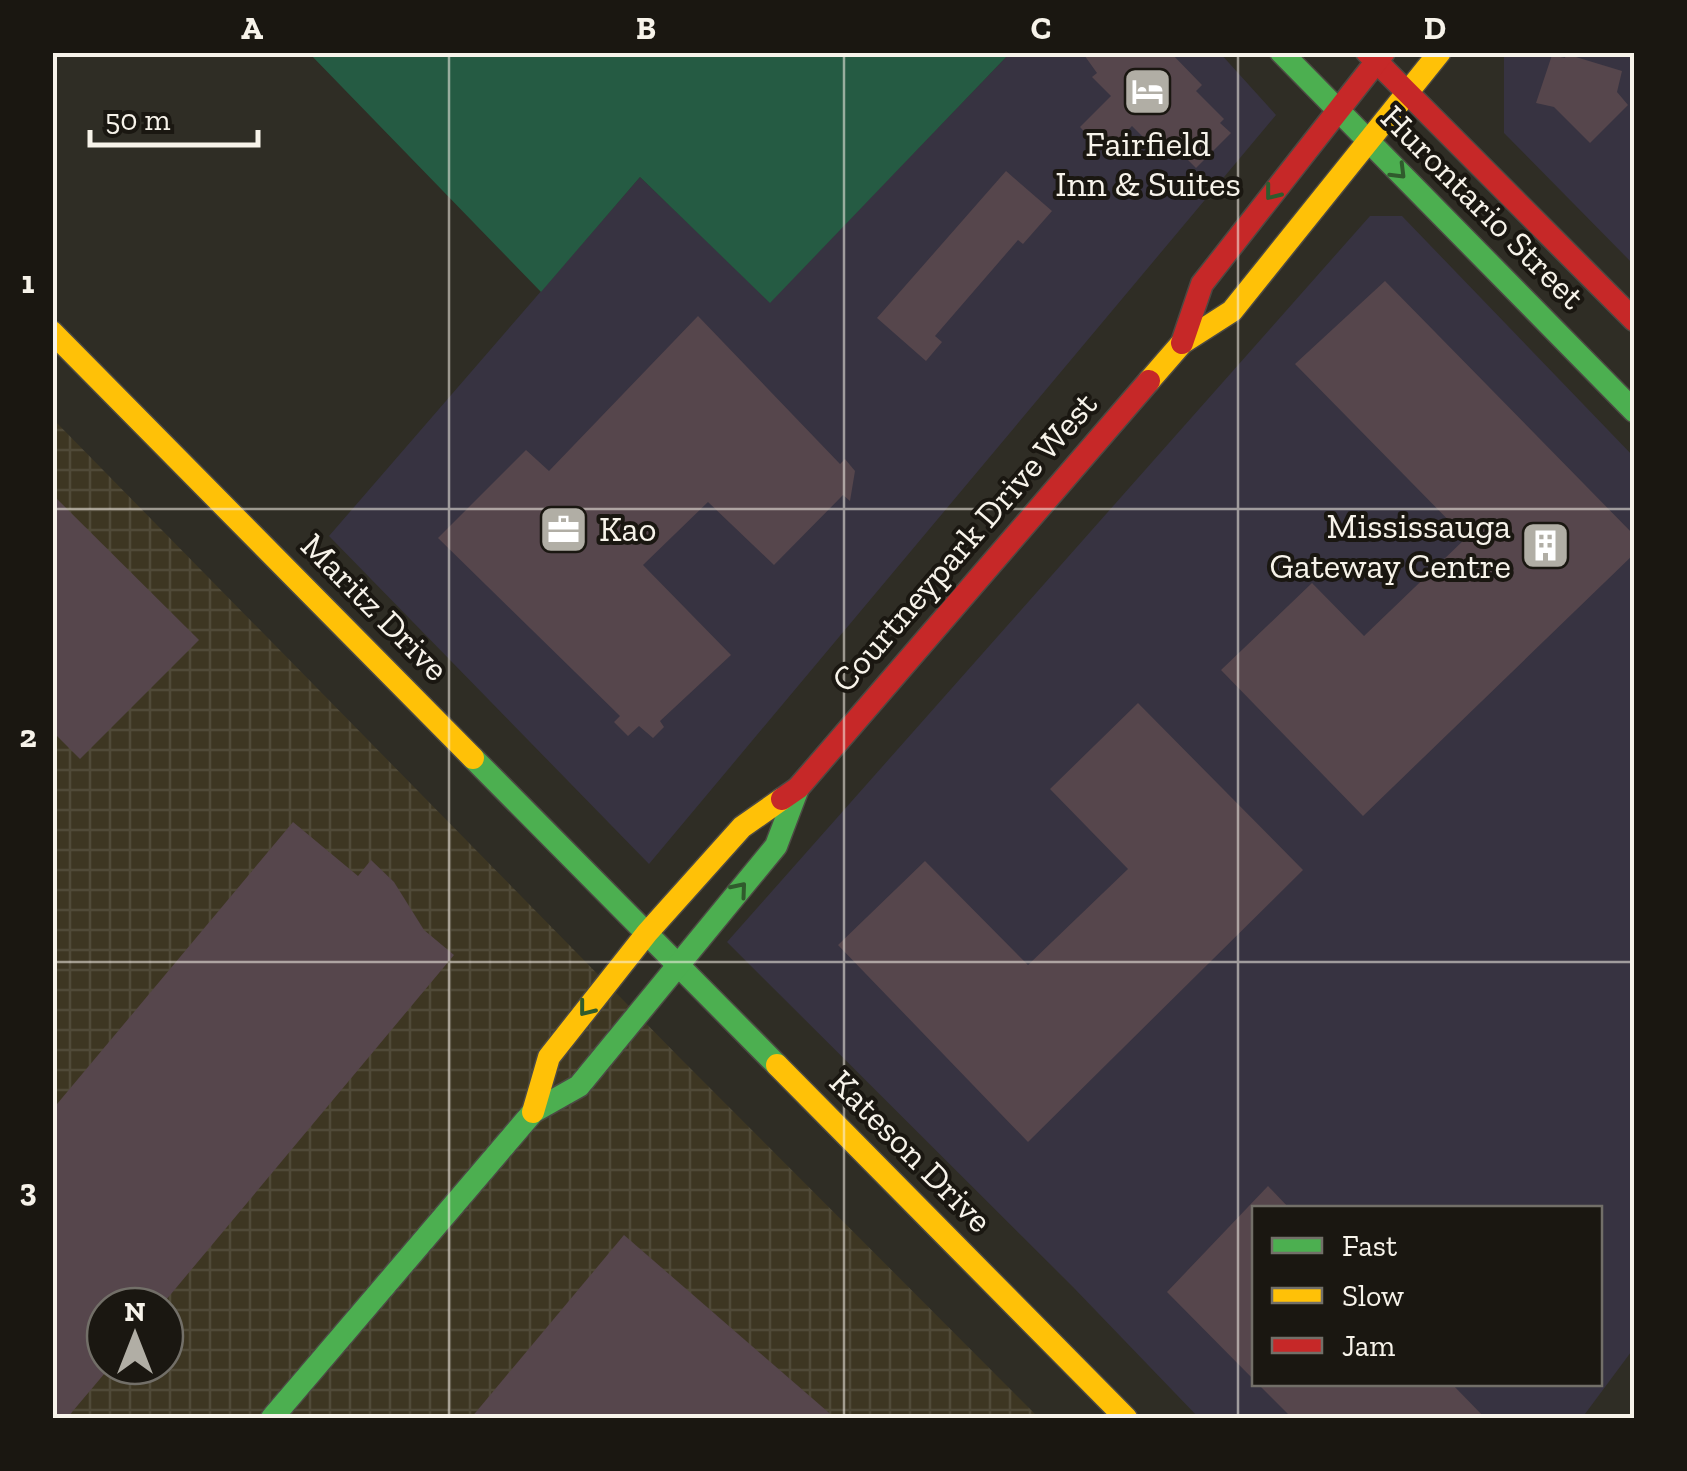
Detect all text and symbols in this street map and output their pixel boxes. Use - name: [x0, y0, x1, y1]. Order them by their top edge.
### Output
- text: A: [241, 9, 263, 47]
- text: B: [636, 9, 656, 47]
- text: C: [1031, 9, 1051, 47]
- text: D: [1424, 9, 1446, 47]
- hotel icon: Fairfield Inn & Suites: [1122, 66, 1174, 118]
- scale bar: [90, 85, 258, 147]
- street label: Hurontario Street: [1372, 96, 1594, 318]
- text: 50 m: [105, 102, 170, 138]
- place label: Fairfield Inn & Suites: [1055, 123, 1241, 205]
- one-way arrow: [1387, 160, 1405, 178]
- one-way arrow: [1267, 182, 1284, 200]
- text: 1: [22, 263, 35, 301]
- street label: Courtneypark Drive West: [822, 384, 1106, 700]
- office icon: Kao: [538, 503, 590, 555]
- place label: Mississauga Gateway Centre: [1270, 505, 1511, 587]
- place label: Kao: [599, 508, 656, 550]
- building icon: Mississauga Gateway Centre: [1520, 520, 1572, 572]
- street label: Maritz Drive: [292, 524, 458, 690]
- text: 2: [19, 717, 37, 755]
- one-way arrow: [728, 883, 746, 901]
- one-way arrow: [580, 998, 598, 1016]
- street label: Kateson Drive: [821, 1061, 1001, 1241]
- text: 3: [19, 1171, 37, 1209]
- legend: [1252, 1206, 1602, 1386]
- text: Fast: [1342, 1228, 1397, 1264]
- text: Slow: [1342, 1278, 1404, 1314]
- north arrow: [85, 1286, 185, 1386]
- text: N: [124, 1295, 146, 1328]
- text: Jam: [1342, 1328, 1395, 1364]

